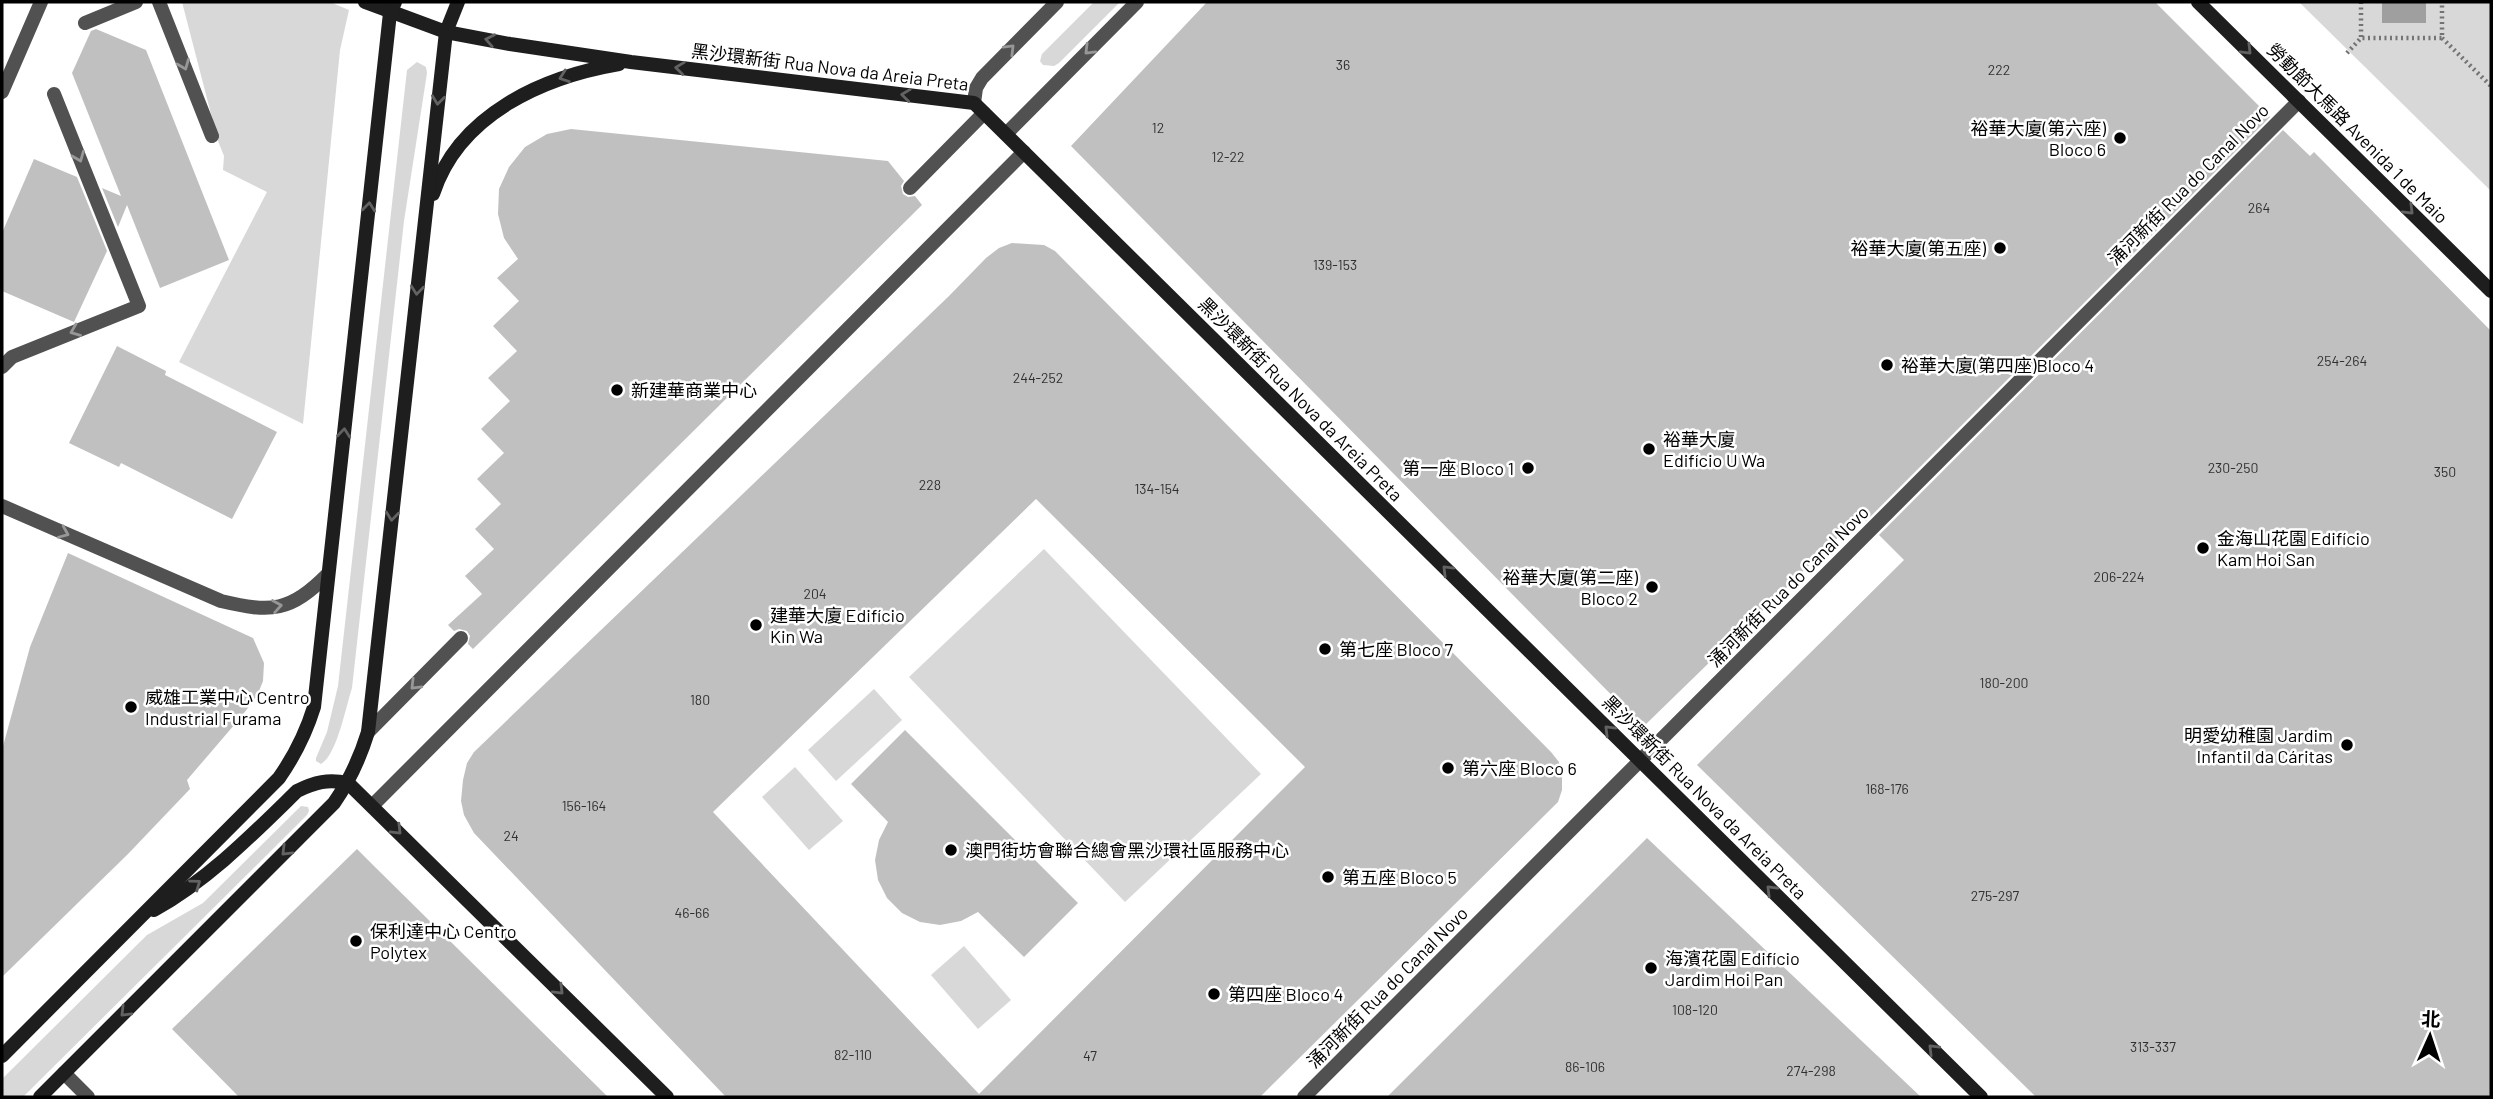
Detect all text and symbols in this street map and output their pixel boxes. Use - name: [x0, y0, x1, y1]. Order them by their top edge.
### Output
- one-way arrow: [484, 34, 496, 49]
- street label: 勞動節大馬路 Avenida 1 de Maio: [2263, 38, 2453, 228]
- street label: 黑沙環新街 Rua Nova da Areia Preta: [690, 39, 970, 95]
- one-way arrow: [2238, 41, 2251, 54]
- one-way arrow: [1085, 42, 1097, 54]
- one-way arrow: [1002, 45, 1015, 58]
- house number: 36: [1336, 56, 1350, 73]
- one-way arrow: [176, 59, 190, 71]
- one-way arrow: [674, 60, 686, 75]
- house number: 222: [1988, 61, 2010, 78]
- one-way arrow: [559, 69, 571, 83]
- one-way arrow: [900, 87, 912, 102]
- one-way arrow: [431, 94, 446, 105]
- street label: 涌河新街 Rua do Canal Novo: [2103, 99, 2273, 269]
- place label: 裕華大廈(第六座) Bloco 6: [1971, 117, 2106, 160]
- house number: 12: [1152, 119, 1164, 136]
- marker: 裕華大廈(第六座) Bloco 6: [2112, 130, 2128, 146]
- house number: 12-22: [1212, 148, 1244, 165]
- one-way arrow: [70, 151, 84, 163]
- house number: 264: [2248, 199, 2270, 216]
- one-way arrow: [362, 201, 377, 213]
- one-way arrow: [2400, 201, 2413, 214]
- place label: 裕華大廈(第五座): [1851, 237, 1986, 259]
- marker: 裕華大廈(第五座): [1992, 240, 2008, 256]
- house number: 139-153: [1313, 256, 1357, 273]
- one-way arrow: [410, 285, 425, 296]
- street label: 黑沙環新街 Rua Nova da Areia Preta: [1195, 293, 1407, 505]
- one-way arrow: [70, 322, 82, 336]
- house number: 254-264: [2317, 352, 2367, 369]
- place label: 裕華大廈(第四座)Bloco 4: [1901, 354, 2094, 376]
- marker: 裕華大廈(第四座)Bloco 4: [1879, 357, 1895, 373]
- house number: 244-252: [1013, 369, 1063, 386]
- place label: 新建華商業中心: [631, 379, 757, 401]
- marker: 新建華商業中心: [609, 382, 625, 398]
- one-way arrow: [336, 427, 351, 438]
- place label: 裕華大廈 Edifício U Wa: [1663, 428, 1765, 471]
- marker: 裕華大廈 Edifício U Wa: [1641, 441, 1657, 457]
- place label: 第一座 Bloco 1: [1402, 457, 1514, 479]
- house number: 230-250: [2208, 459, 2258, 476]
- marker: 第一座 Bloco 1: [1520, 460, 1536, 476]
- house number: 350: [2434, 463, 2456, 480]
- house number: 228: [919, 476, 941, 493]
- house number: 134-154: [1134, 480, 1180, 497]
- street label: 涌河新街 Rua do Canal Novo: [1703, 501, 1873, 671]
- one-way arrow: [384, 511, 399, 522]
- one-way arrow: [57, 525, 70, 539]
- place label: 金海山花園 Edifício Kam Hoi San: [2217, 527, 2370, 570]
- marker: 金海山花園 Edifício Kam Hoi San: [2195, 540, 2211, 556]
- one-way arrow: [1442, 565, 1455, 578]
- place label: 裕華大廈(第二座) Bloco 2: [1503, 566, 1638, 609]
- house number: 206-224: [2094, 568, 2144, 585]
- marker: 裕華大廈(第二座) Bloco 2: [1644, 579, 1660, 595]
- house number: 204: [803, 585, 827, 602]
- one-way arrow: [271, 599, 283, 614]
- place label: 建華大廈 Edifício Kin Wa: [770, 604, 905, 647]
- marker: 建華大廈 Edifício Kin Wa: [748, 617, 764, 633]
- place label: 第七座 Bloco 7: [1339, 638, 1454, 660]
- marker: 第七座 Bloco 7: [1317, 641, 1333, 657]
- house number: 180-200: [1980, 674, 2028, 691]
- one-way arrow: [410, 677, 423, 690]
- place label: 威雄工業中心 Centro Industrial Furama: [145, 686, 310, 729]
- house number: 180: [690, 691, 710, 708]
- street label: 黑沙環新街 Rua Nova da Areia Preta: [1599, 691, 1811, 903]
- marker: 威雄工業中心 Centro Industrial Furama: [123, 699, 139, 715]
- place label: 明愛幼稚園 Jardim Infantil da Cáritas: [2184, 724, 2333, 767]
- one-way arrow: [1604, 725, 1617, 738]
- marker: 明愛幼稚園 Jardim Infantil da Cáritas: [2339, 737, 2355, 753]
- place label: 第六座 Bloco 6: [1462, 757, 1577, 779]
- marker: 第六座 Bloco 6: [1440, 760, 1456, 776]
- house number: 168-176: [1865, 780, 1909, 797]
- house number: 156-164: [562, 797, 606, 814]
- one-way arrow: [388, 822, 401, 835]
- house number: 24: [503, 827, 519, 844]
- place label: 澳門街坊會聯合總會黑沙環社區服務中心: [965, 839, 1289, 861]
- marker: 澳門街坊會聯合總會黑沙環社區服務中心: [943, 842, 959, 858]
- one-way arrow: [282, 843, 294, 855]
- place label: 第五座 Bloco 5: [1342, 866, 1457, 888]
- marker: 第五座 Bloco 5: [1320, 869, 1336, 885]
- one-way arrow: [188, 880, 201, 892]
- one-way arrow: [1766, 885, 1779, 898]
- house number: 275-297: [1971, 887, 2020, 904]
- street label: 涌河新街 Rua do Canal Novo: [1302, 902, 1472, 1072]
- house number: 46-66: [675, 904, 709, 921]
- place label: 保利達中心 Centro Polytex: [370, 920, 517, 963]
- marker: 保利達中心 Centro Polytex: [348, 933, 364, 949]
- place label: 海濱花園 Edifício Jardim Hoi Pan: [1665, 947, 1800, 990]
- marker: 海濱花園 Edifício Jardim Hoi Pan: [1643, 960, 1659, 976]
- one-way arrow: [550, 982, 563, 995]
- place label: 第四座 Bloco 4: [1228, 983, 1343, 1005]
- marker: 第四座 Bloco 4: [1206, 986, 1222, 1002]
- house number: 108-120: [1672, 1001, 1718, 1018]
- north arrow: [2395, 1001, 2465, 1071]
- one-way arrow: [121, 1004, 134, 1017]
- text: 北: [2421, 1007, 2441, 1031]
- house number: 313-337: [2130, 1038, 2176, 1055]
- one-way arrow: [1928, 1045, 1941, 1058]
- house number: 82-110: [834, 1046, 872, 1063]
- house number: 47: [1083, 1047, 1097, 1064]
- house number: 86-106: [1565, 1058, 1605, 1075]
- house number: 274-298: [1786, 1062, 1836, 1079]

